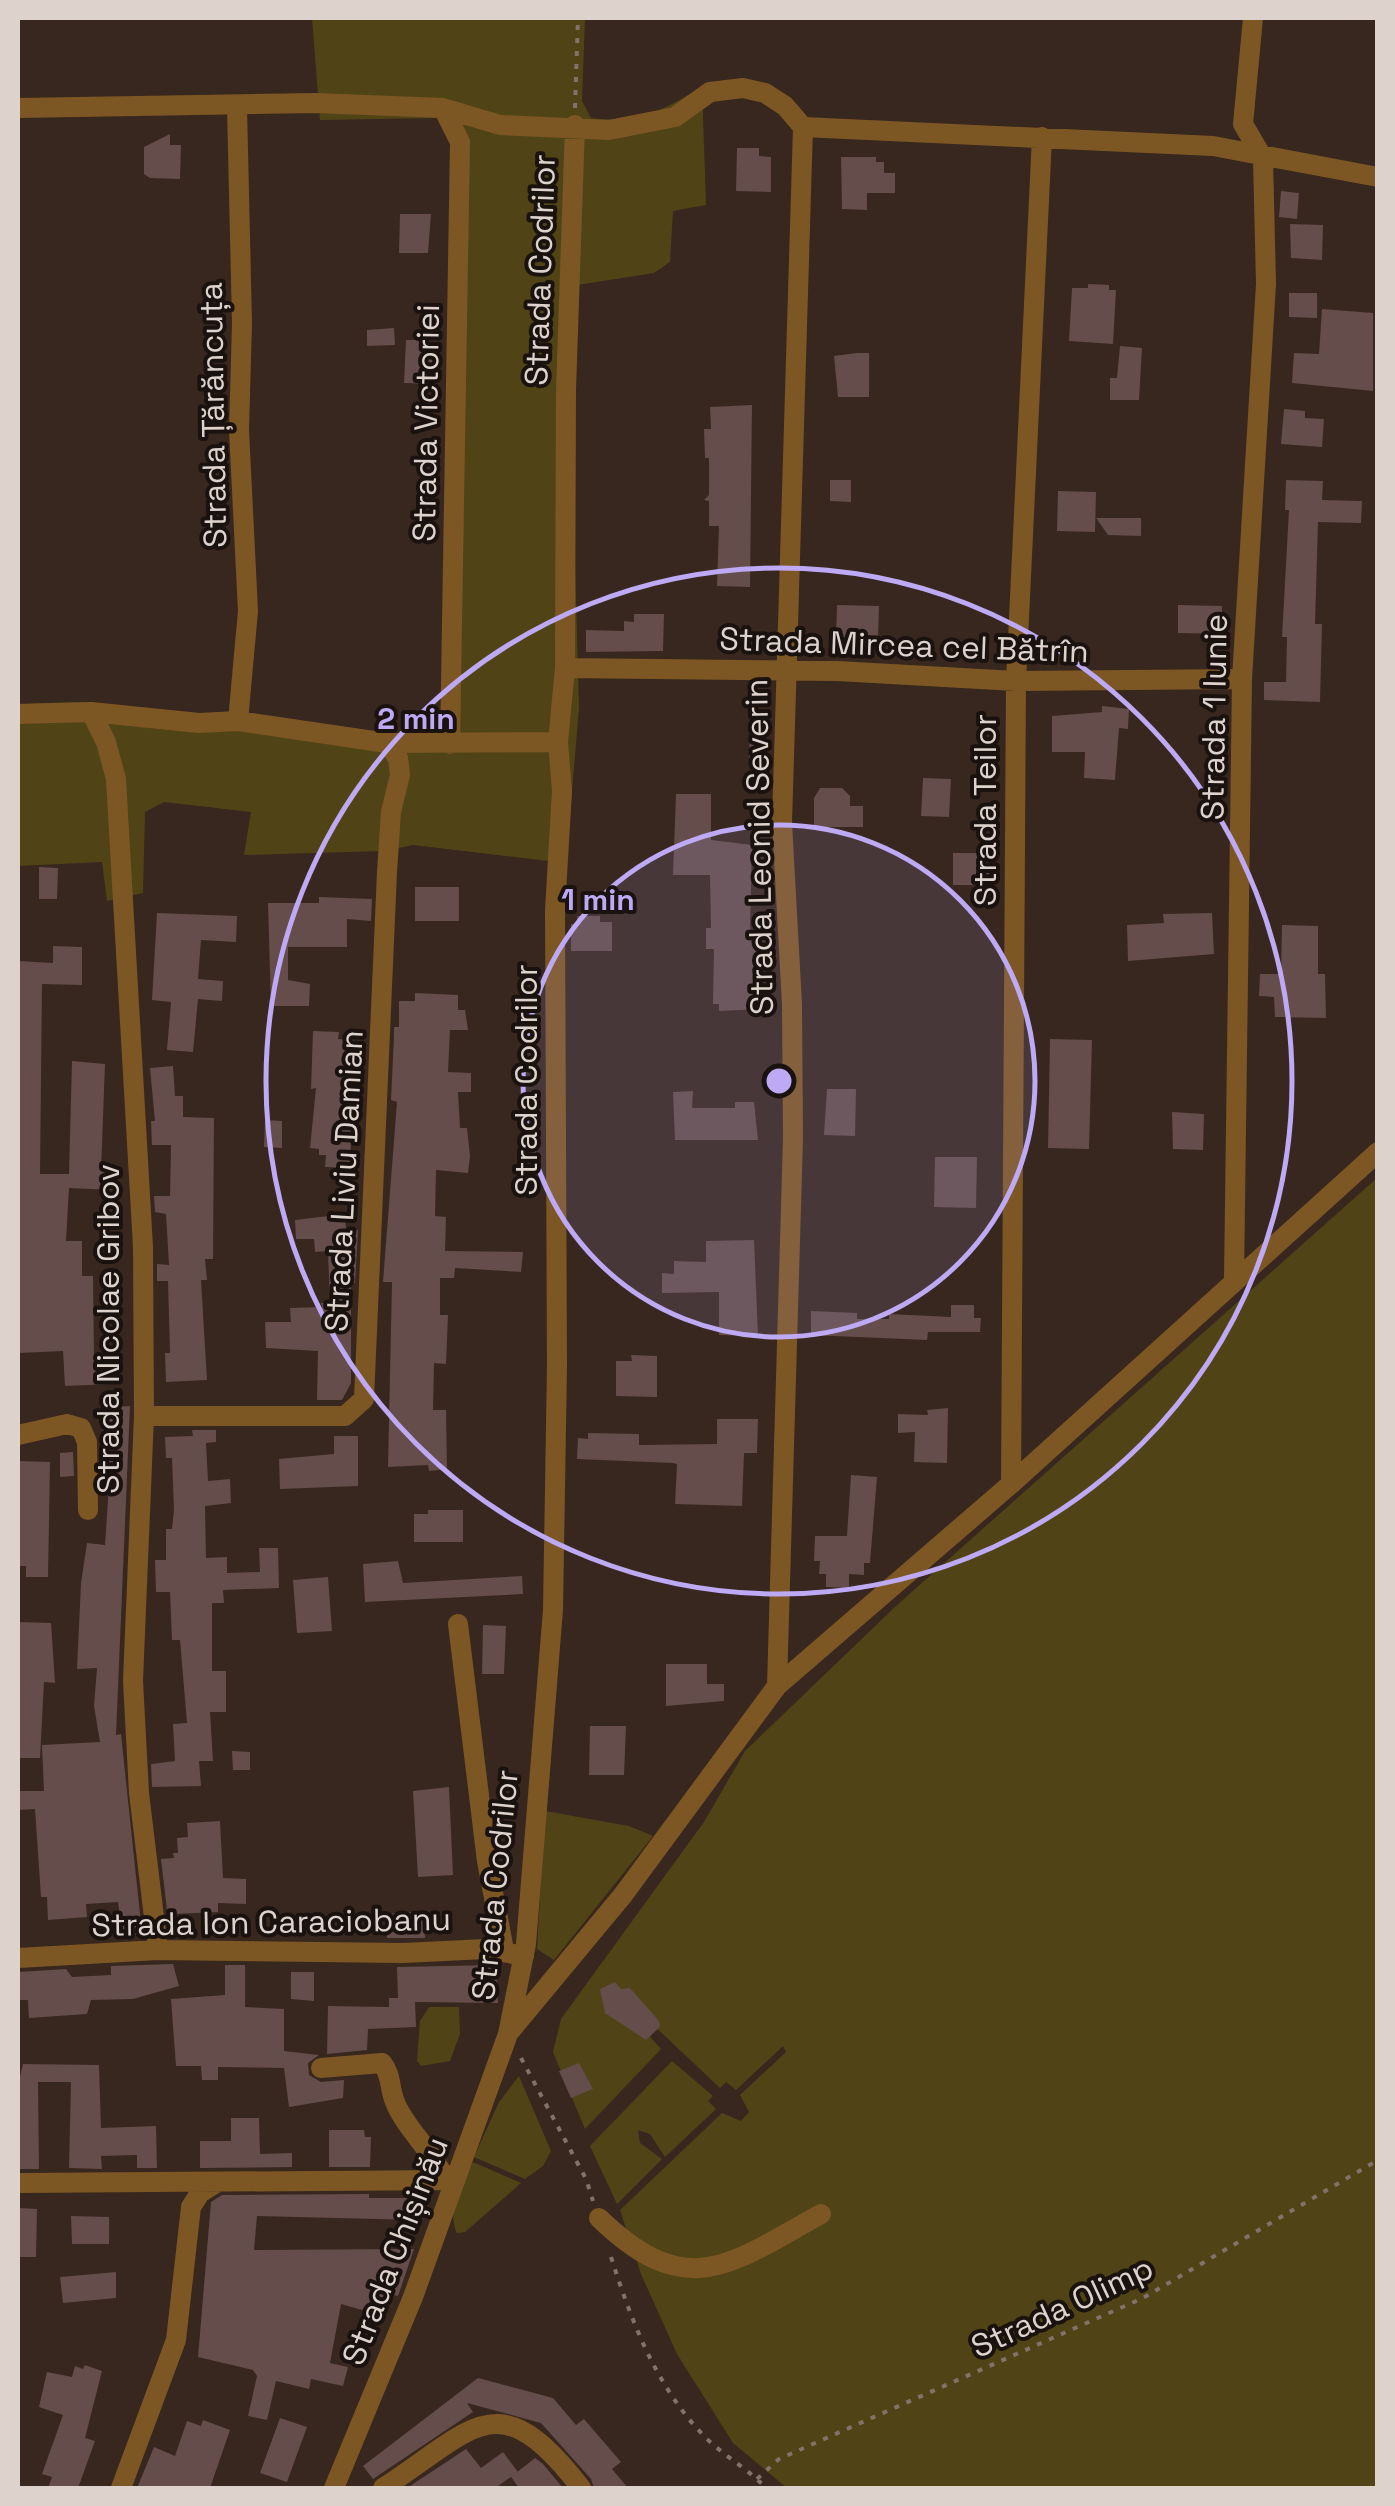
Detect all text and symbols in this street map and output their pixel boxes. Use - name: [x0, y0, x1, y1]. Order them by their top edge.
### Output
- street label: Strada Codrilor: [516, 154, 564, 386]
- street label: Strada Țărăncuța: [191, 282, 235, 548]
- street label: Strada Victoriei: [404, 304, 448, 542]
- street label: Strada 1 Iunie: [1192, 613, 1236, 821]
- street label: Strada Mircea cel Bătrîn: [719, 619, 1089, 671]
- street label: Strada Leonid Severin: [736, 678, 782, 1016]
- text: 2 min: [377, 699, 455, 738]
- street label: Strada Teilor: [965, 714, 1005, 906]
- text: 1 min: [561, 880, 635, 919]
- street label: Strada Codrilor: [506, 964, 546, 1196]
- street label: Strada Liviu Damian: [316, 1029, 372, 1333]
- centre of rings: [761, 1063, 797, 1099]
- street label: Strada Nicolae Gribov: [88, 1164, 128, 1494]
- street label: Strada Codrilor: [463, 1768, 527, 2002]
- street label: Strada Ion Caraciobanu: [91, 1899, 451, 1945]
- street label: Strada Chișinău: [333, 2131, 457, 2371]
- street label: Strada Olimp: [965, 2247, 1159, 2367]

